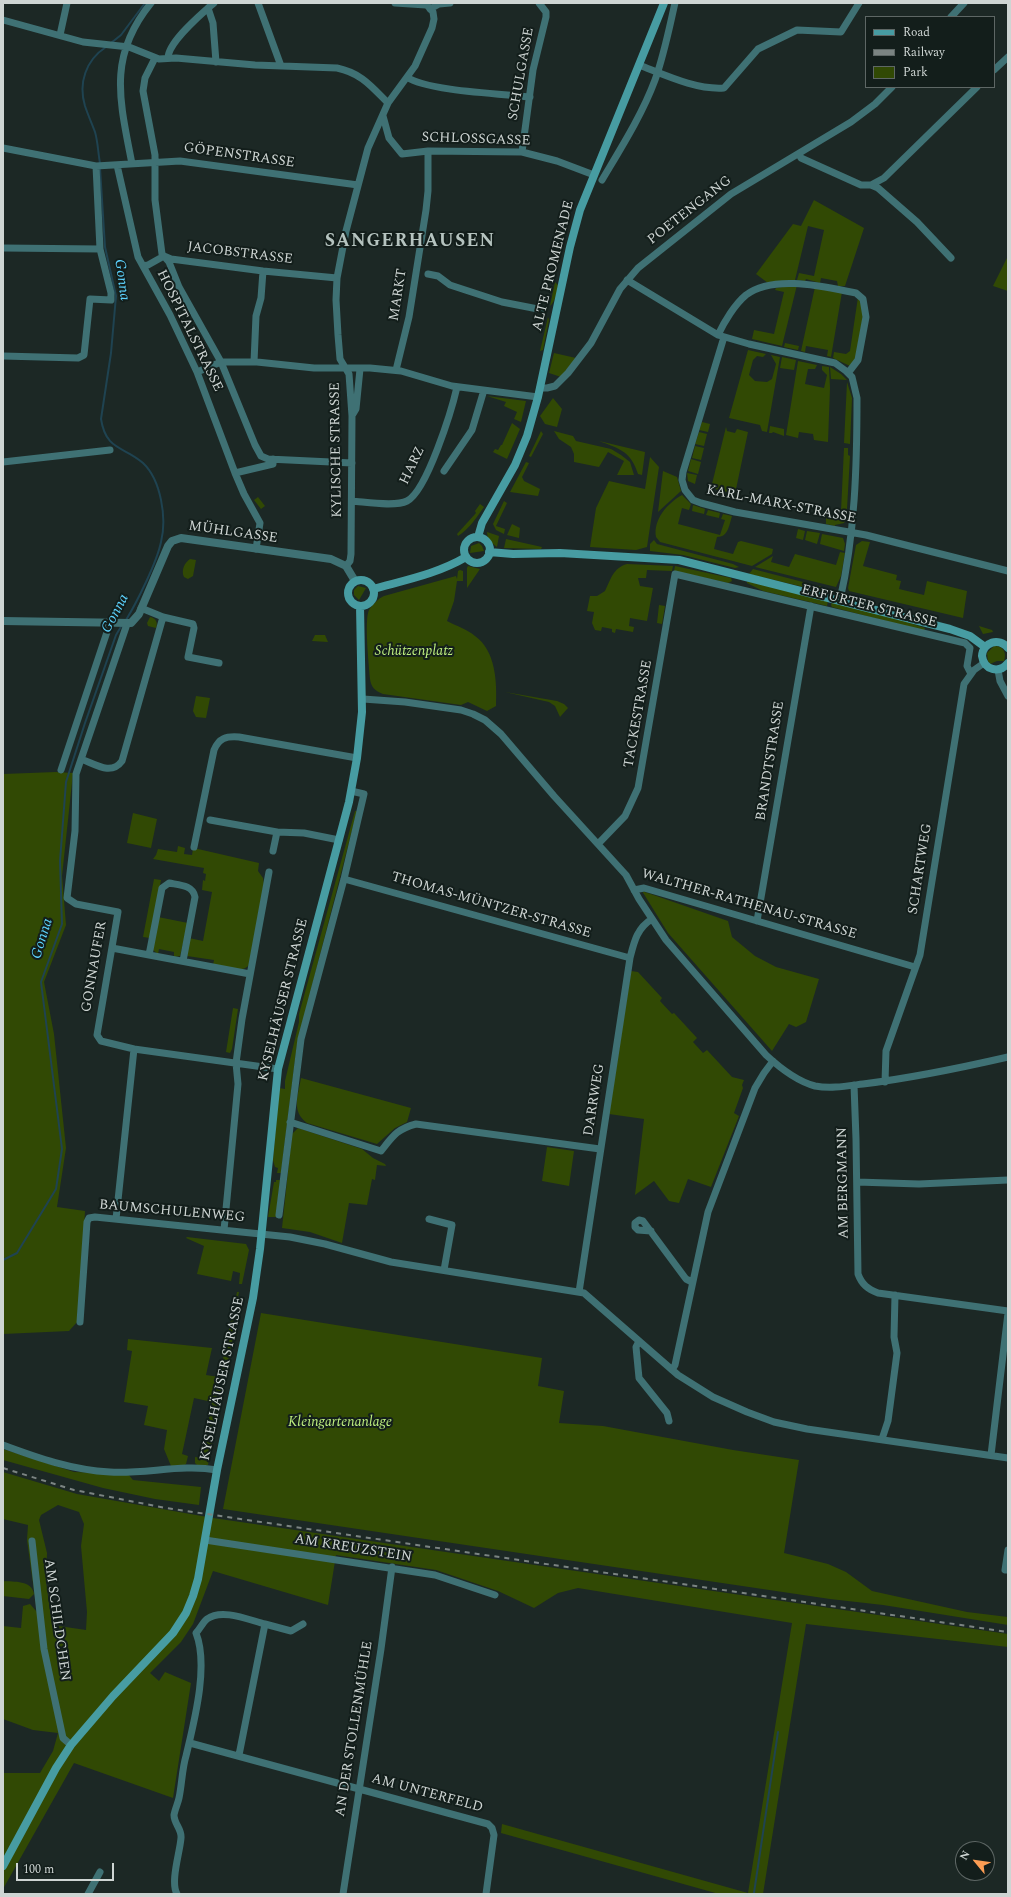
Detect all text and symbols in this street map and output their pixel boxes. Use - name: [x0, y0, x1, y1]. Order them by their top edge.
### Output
- legend: [865, 16, 995, 88]
- text: Road: [903, 23, 930, 42]
- street label: SCHULGASSE: [506, 26, 538, 122]
- text: Railway: [903, 43, 945, 62]
- text: Park: [903, 63, 928, 82]
- street label: SCHLOSSGASSE: [421, 130, 531, 150]
- street label: GÖPENSTRASSE: [182, 140, 296, 172]
- street label: POETENGANG: [645, 173, 735, 249]
- street label: ALTE PROMENADE: [530, 199, 578, 333]
- district label: SANGERHAUSEN: [325, 231, 495, 253]
- street label: JACOBSTRASSE: [186, 239, 294, 269]
- water label: Gonna: [109, 258, 133, 302]
- street label: HOSPITALSTRASSE: [152, 267, 226, 395]
- street label: MARKT: [387, 268, 411, 322]
- street label: KYLISCHE STRASSE: [327, 382, 347, 518]
- street label: HARZ: [397, 444, 429, 488]
- street label: KARL-MARX-STRASSE: [705, 482, 857, 528]
- street label: MÜHLGASSE: [187, 518, 279, 548]
- street label: ERFURTER STRASSE: [799, 582, 939, 632]
- water label: Gonna: [98, 591, 134, 637]
- park label: Schützenplatz: [375, 644, 453, 660]
- street label: TACKESTRASSE: [621, 659, 657, 769]
- street label: BRANDTSTRASSE: [753, 700, 789, 822]
- street label: SCHARTWEG: [906, 822, 936, 916]
- street label: WALTHER-RATHENAU-STRASSE: [640, 866, 858, 944]
- street label: THOMAS-MÜNTZER-STRASSE: [389, 869, 593, 943]
- water label: Gonna: [28, 916, 58, 962]
- street label: KYSELHÄUSER STRASSE: [256, 917, 312, 1083]
- street label: GONNAUFER: [79, 920, 111, 1014]
- street label: DARRWEG: [581, 1063, 609, 1137]
- street label: AM BERGMANN: [835, 1127, 853, 1239]
- street label: BAUMSCHULENWEG: [98, 1197, 246, 1227]
- street label: KYSELHÄUSER STRASSE: [197, 1296, 249, 1462]
- park label: Kleingartenanlage: [288, 1415, 392, 1431]
- street label: AM KREUZSTEIN: [293, 1531, 413, 1567]
- street label: AM SCHILDCHEN: [39, 1558, 73, 1682]
- street label: AN DER STOLLENMÜHLE: [333, 1640, 377, 1818]
- street label: AM UNTERFELD: [369, 1771, 485, 1817]
- north arrow: [955, 1841, 995, 1881]
- text: N: [955, 1847, 975, 1863]
- scale bar: [18, 1855, 116, 1881]
- text: 100 m: [23, 1860, 54, 1879]

